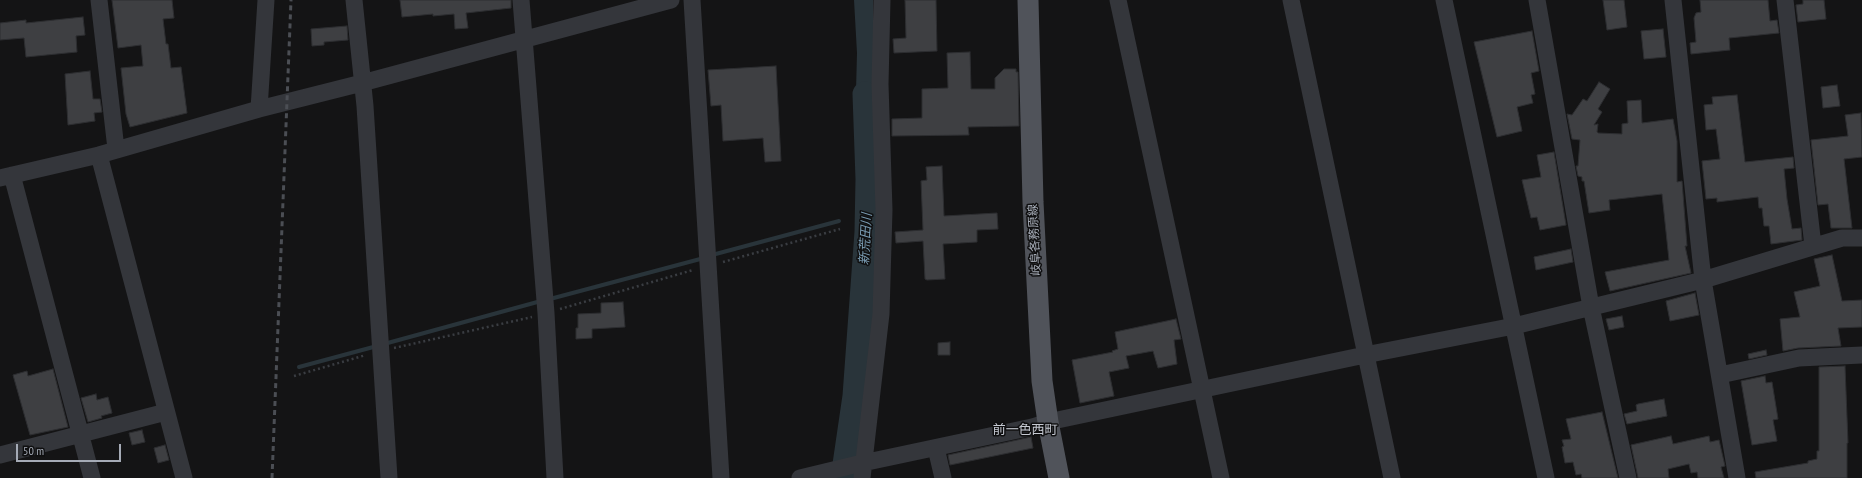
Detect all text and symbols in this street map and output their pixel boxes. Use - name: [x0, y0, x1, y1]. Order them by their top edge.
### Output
- street label: 岐阜各務原線: [1026, 204, 1044, 276]
- water label: 新荒田川: [857, 213, 875, 265]
- district label: 前一色西町: [993, 422, 1057, 438]
- scale bar: [18, 436, 123, 462]
- text: 50 m: [23, 443, 44, 458]

